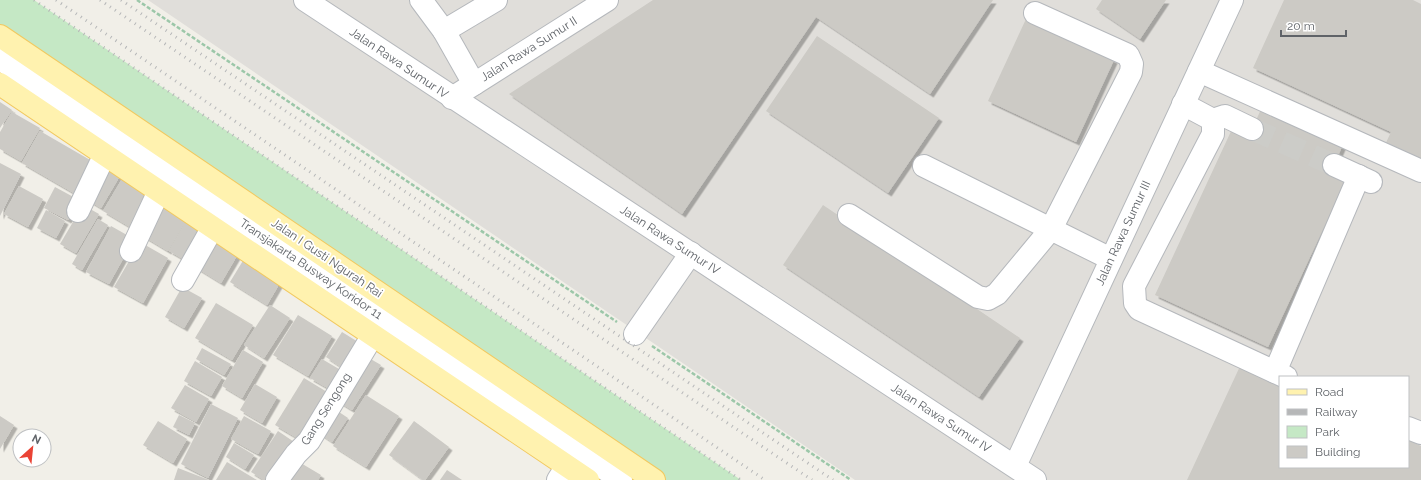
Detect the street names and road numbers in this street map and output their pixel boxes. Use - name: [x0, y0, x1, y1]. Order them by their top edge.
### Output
- street label: Jalan Rawa Sumur II: [478, 14, 580, 84]
- street label: Jalan Rawa Sumur IV: [347, 25, 451, 101]
- street label: Jalan Rawa Sumur III: [1093, 178, 1153, 288]
- street label: Jalan Rawa Sumur IV: [618, 203, 722, 277]
- street label: Transjakarta Busway Koridor 11: [237, 216, 385, 322]
- street label: Jalan I Gusti Ngurah Rai: [269, 216, 385, 300]
- street label: Gang Sengong: [298, 370, 354, 448]
- street label: Jalan Rawa Sumur IV: [889, 381, 993, 455]

